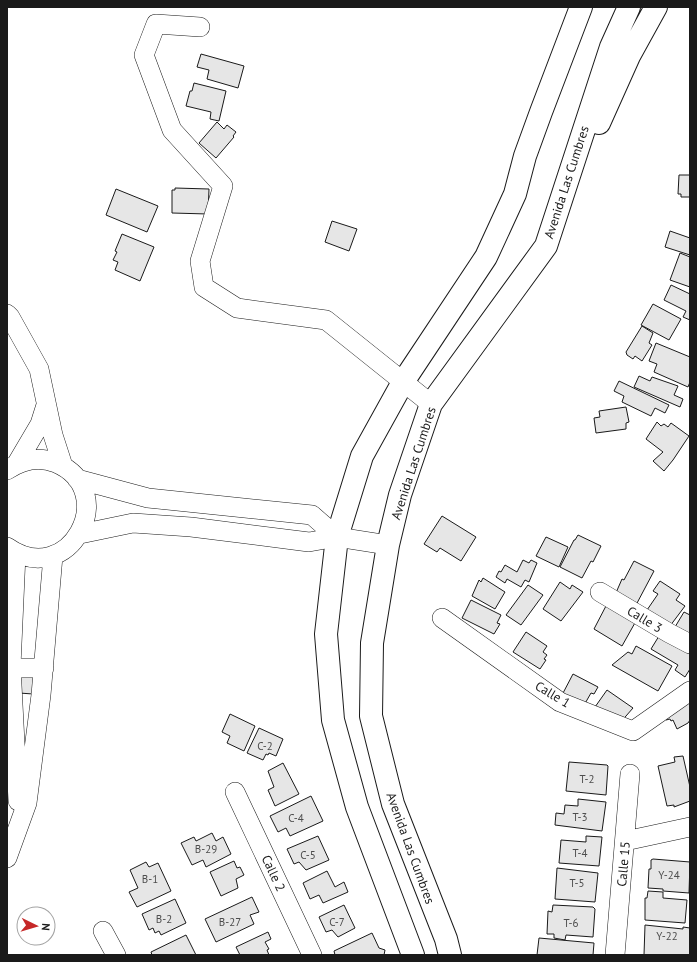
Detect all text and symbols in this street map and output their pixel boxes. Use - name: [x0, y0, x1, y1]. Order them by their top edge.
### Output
- street label: Avenida Las Cumbres: [540, 124, 593, 241]
- street label: Avenida Las Cumbres: [387, 405, 440, 522]
- street label: Calle 3: [624, 602, 666, 637]
- street label: Calle 1: [532, 677, 574, 712]
- house number: C-2: [257, 739, 273, 753]
- house number: T-2: [579, 772, 595, 786]
- street label: Avenida Las Cumbres: [382, 790, 439, 906]
- house number: T-3: [572, 810, 588, 824]
- house number: C-4: [288, 811, 304, 825]
- street label: Calle 15: [613, 841, 634, 887]
- house number: B-29: [195, 842, 217, 856]
- house number: T-4: [572, 846, 588, 860]
- house number: C-5: [300, 848, 316, 862]
- street label: Calle 2: [258, 852, 289, 894]
- house number: Y-24: [658, 868, 680, 882]
- house number: B-1: [142, 872, 158, 886]
- house number: T-5: [569, 876, 585, 890]
- north arrow: [16, 906, 56, 946]
- house number: B-2: [156, 912, 172, 926]
- house number: B-27: [219, 915, 241, 929]
- house number: C-7: [329, 915, 345, 929]
- house number: T-6: [563, 916, 579, 930]
- text: N: [39, 923, 53, 931]
- house number: Y-22: [656, 929, 678, 943]

